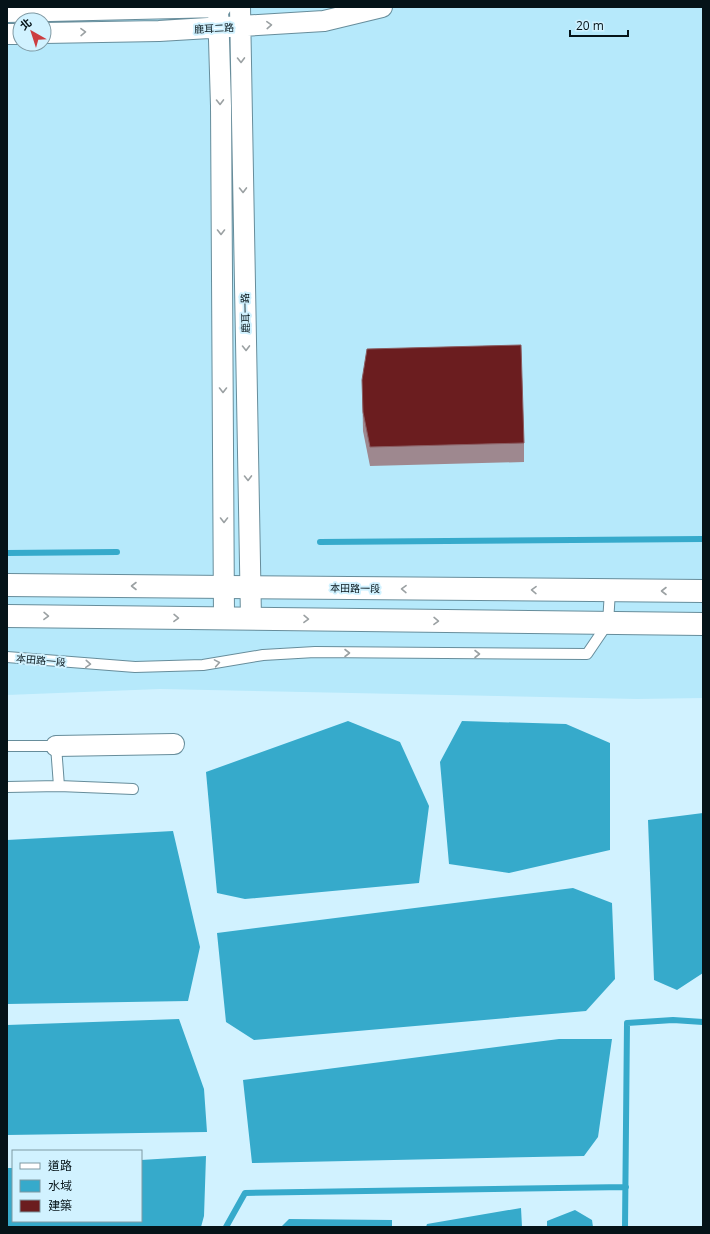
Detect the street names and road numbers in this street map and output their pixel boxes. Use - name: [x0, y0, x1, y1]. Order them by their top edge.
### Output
- street label: 鹿耳二路: [194, 20, 234, 36]
- street label: 鹿耳一路: [238, 293, 252, 333]
- street label: 本田路一段: [330, 581, 380, 595]
- street label: 本田路一段: [15, 651, 67, 669]

